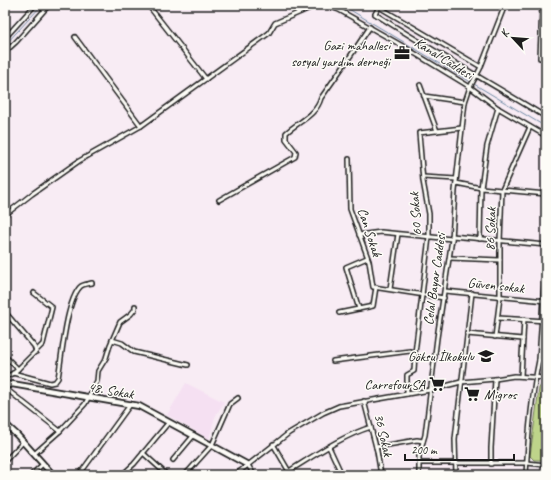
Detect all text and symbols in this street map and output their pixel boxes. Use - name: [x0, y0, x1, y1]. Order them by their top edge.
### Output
- north arrow: [493, 18, 533, 58]
- text: K: [496, 26, 513, 39]
- street label: Kanal Caddesi: [411, 34, 478, 84]
- place label: Gazi mahallesi sosyal yardım derneği: [291, 37, 392, 70]
- office icon: Gazi mahallesi sosyal yardım derneği: [393, 44, 411, 62]
- street label: 60 Sokak: [405, 191, 425, 236]
- street label: Can Sokak: [354, 206, 386, 259]
- street label: 86 Sokak: [481, 206, 500, 251]
- street label: Celal Bayar Caddesi: [420, 230, 450, 326]
- street label: Güven sokak: [467, 274, 526, 297]
- school or university icon: Göksu İlkokulu: [477, 347, 495, 365]
- place label: Göksu İlkokulu: [408, 348, 475, 365]
- supermarket icon: CarrefourSA: [428, 375, 446, 393]
- place label: CarrefourSA: [365, 376, 426, 393]
- street label: 48. Sokak: [87, 378, 136, 403]
- supermarket icon: Migros: [463, 385, 481, 403]
- place label: Migros: [484, 386, 518, 403]
- street label: 36 Sokak: [370, 412, 397, 459]
- scale bar: [405, 436, 514, 462]
- text: 200 m: [411, 442, 438, 458]

